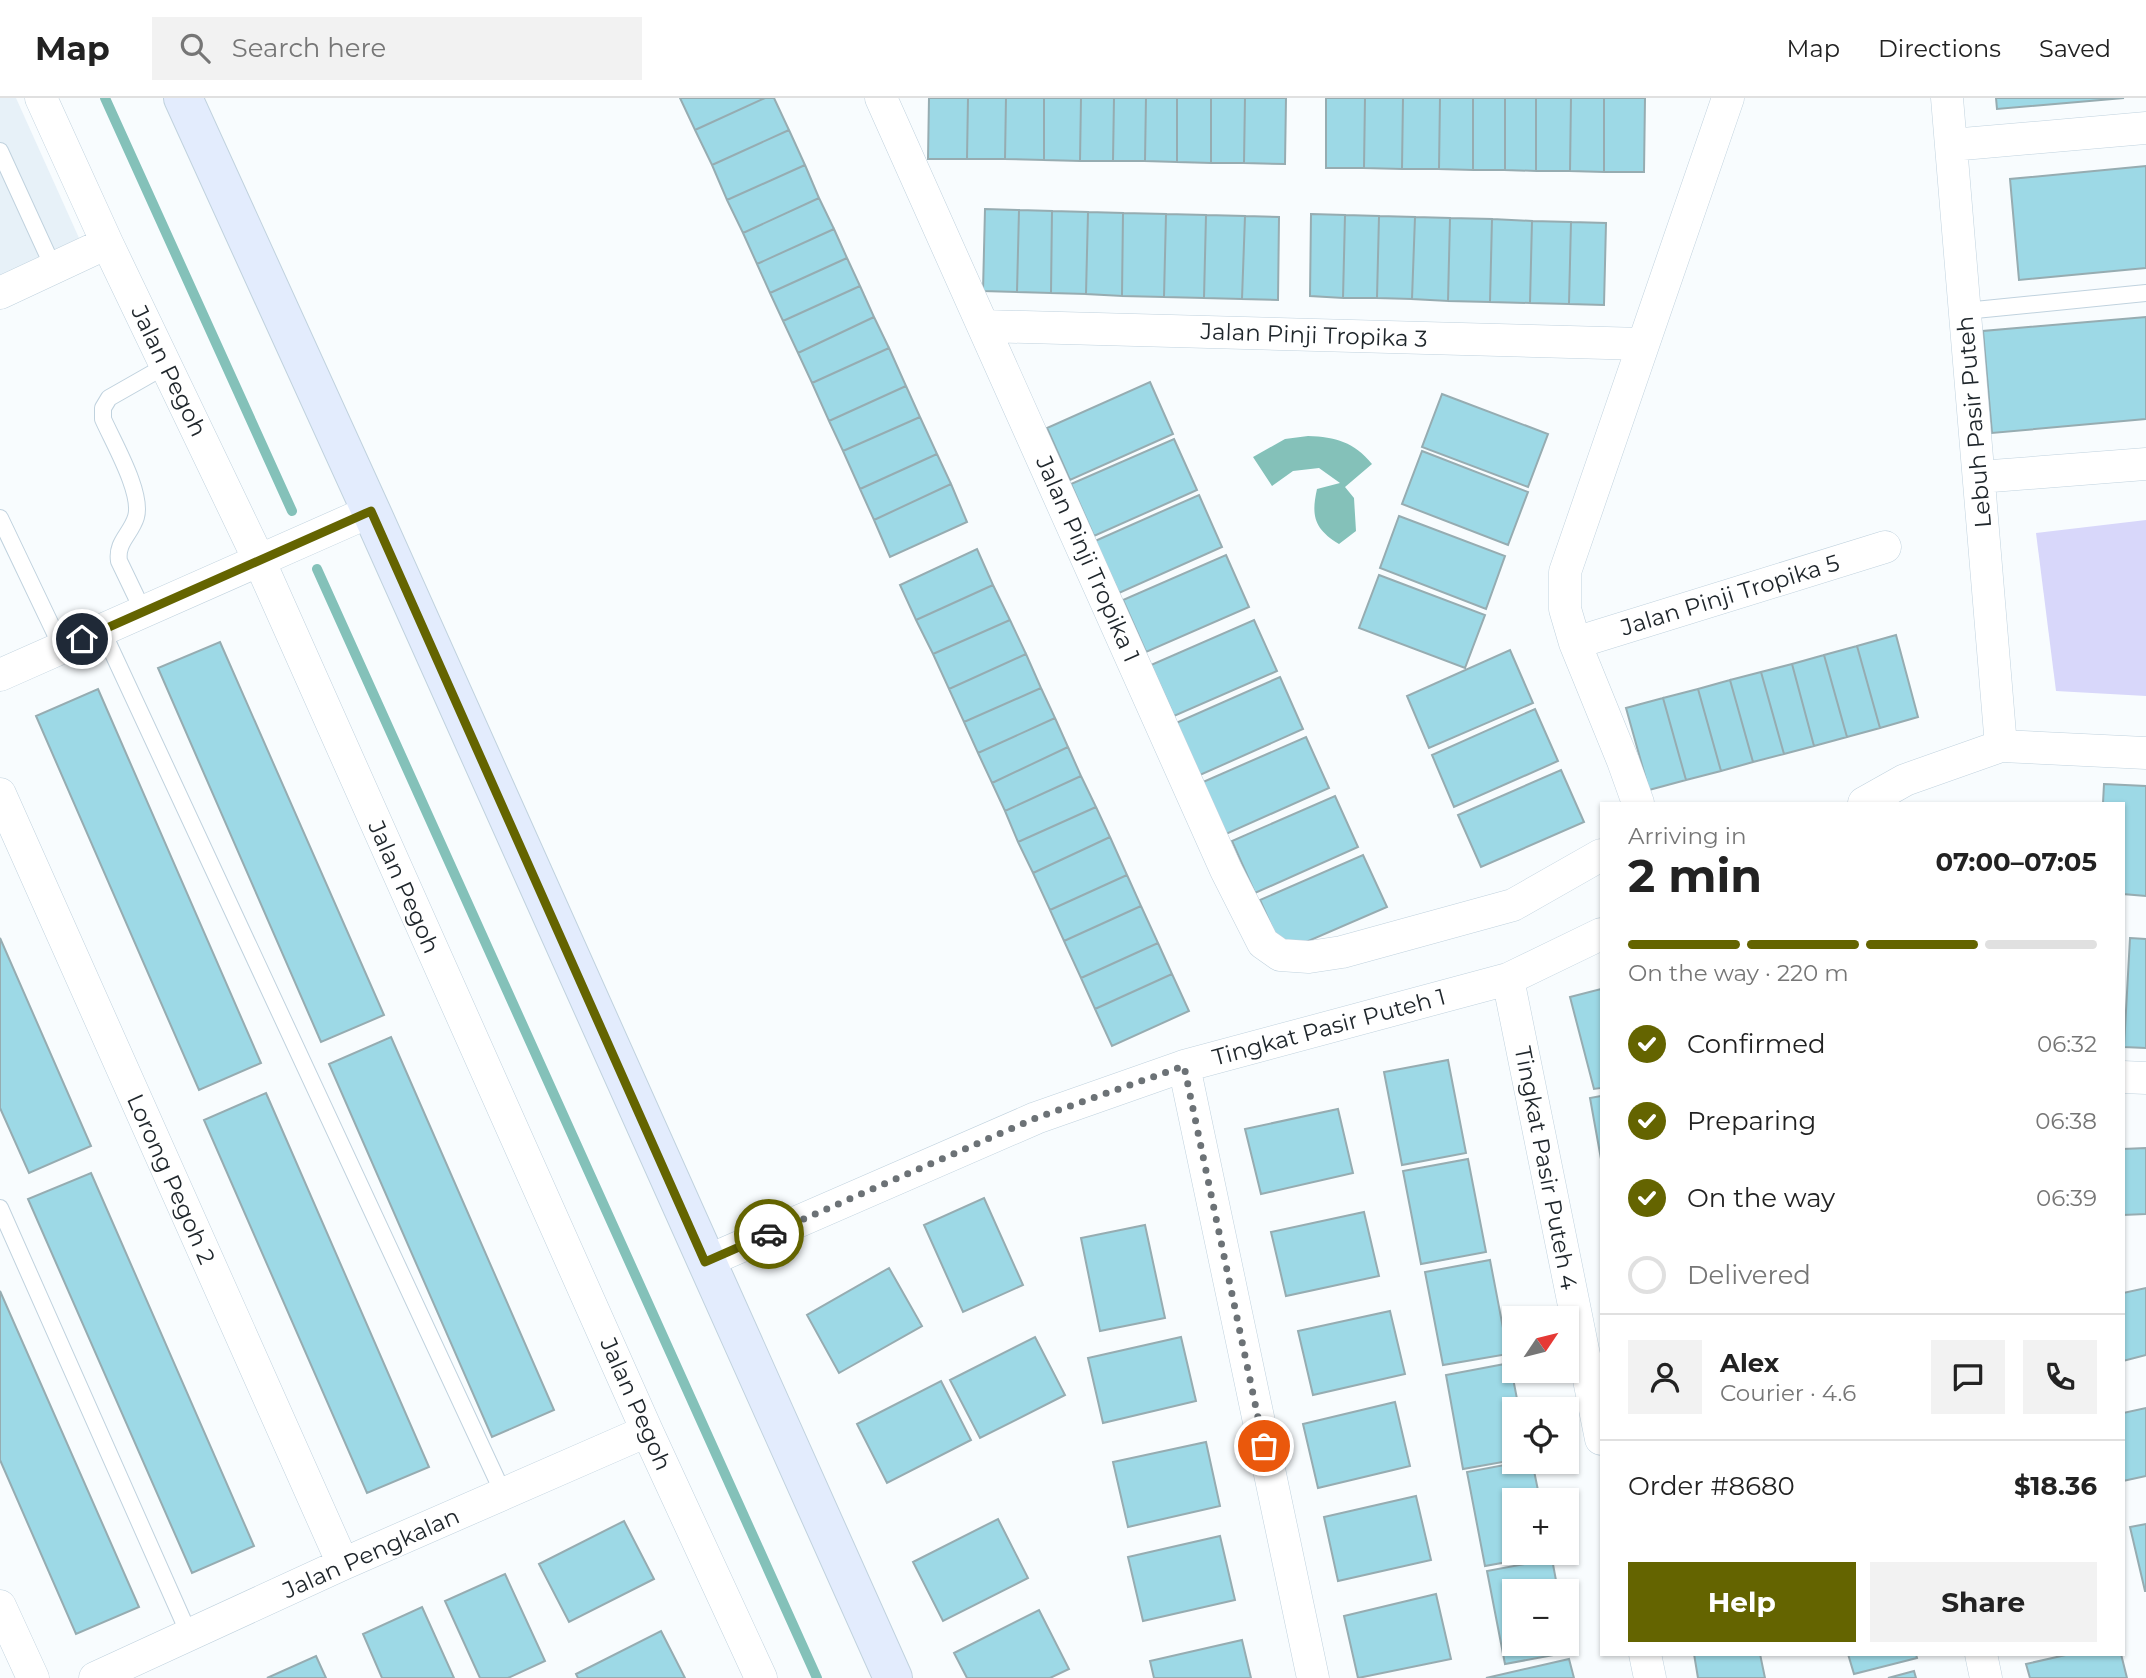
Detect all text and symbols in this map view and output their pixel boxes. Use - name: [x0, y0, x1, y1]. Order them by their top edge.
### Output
- search box: [152, 17, 642, 80]
- text: Map: [35, 28, 110, 68]
- icon: search: [176, 29, 214, 67]
- text: Search here: [232, 32, 386, 64]
- text: Map: [1787, 34, 1840, 63]
- text: Directions: [1878, 34, 2001, 63]
- text: Saved: [2039, 34, 2111, 63]
- street label: Jalan Pegoh: [125, 300, 213, 441]
- street label: Lebuh Pasir Puteh: [1951, 315, 1997, 529]
- street label: Jalan Pinji Tropika 3: [1199, 317, 1428, 353]
- street label: Jalan Pinji Tropika 1: [1030, 451, 1146, 666]
- street label: Jalan Pinji Tropika 5: [1616, 548, 1843, 642]
- pin: [52, 609, 112, 669]
- icon: home: [63, 620, 101, 658]
- street label: Jalan Pegoh: [362, 815, 446, 958]
- text: Arriving in: [1628, 822, 1747, 850]
- text: 07:00–07:05: [1935, 846, 2097, 878]
- text: 2 min: [1628, 847, 1762, 904]
- text: On the way · 220 m: [1628, 959, 1849, 987]
- street label: Tingkat Pasir Puteh 1: [1209, 982, 1449, 1072]
- icon: check: [1628, 1025, 1666, 1063]
- text: Confirmed: [1687, 1028, 1826, 1060]
- text: 06:32: [2037, 1030, 2097, 1058]
- street label: Tingkat Pasir Puteh 4: [1509, 1044, 1583, 1292]
- street label: Lorong Pegoh 2: [121, 1090, 221, 1268]
- icon: check: [1628, 1102, 1666, 1140]
- text: Preparing: [1687, 1105, 1816, 1137]
- text: 06:38: [2035, 1107, 2097, 1135]
- icon: check: [1628, 1179, 1666, 1217]
- text: On the way: [1687, 1182, 1835, 1214]
- text: 06:39: [2036, 1184, 2097, 1212]
- courier: [734, 1199, 804, 1269]
- icon: car: [750, 1215, 788, 1253]
- text: Delivered: [1687, 1259, 1811, 1291]
- north arrow: [1502, 1306, 1578, 1382]
- map controls: [1502, 1306, 1579, 1656]
- street label: Jalan Pegoh: [594, 1332, 678, 1475]
- button: person: [1628, 1340, 1702, 1414]
- button: chat: [1931, 1340, 2005, 1414]
- button: phone: [2023, 1340, 2097, 1414]
- text: Alex: [1720, 1347, 1779, 1379]
- text: Courier · 4.6: [1720, 1379, 1856, 1407]
- button: locate: [1502, 1397, 1579, 1474]
- pin: [1234, 1416, 1294, 1476]
- icon: bag: [1245, 1427, 1283, 1465]
- text: Order #8680: [1628, 1470, 1795, 1502]
- text: $18.36: [2014, 1470, 2097, 1502]
- button: +: [1502, 1488, 1579, 1565]
- street label: Jalan Pengkalan: [277, 1502, 464, 1605]
- button: Help: [1628, 1562, 1856, 1642]
- button: Share: [1870, 1562, 2097, 1642]
- button: −: [1502, 1579, 1579, 1656]

